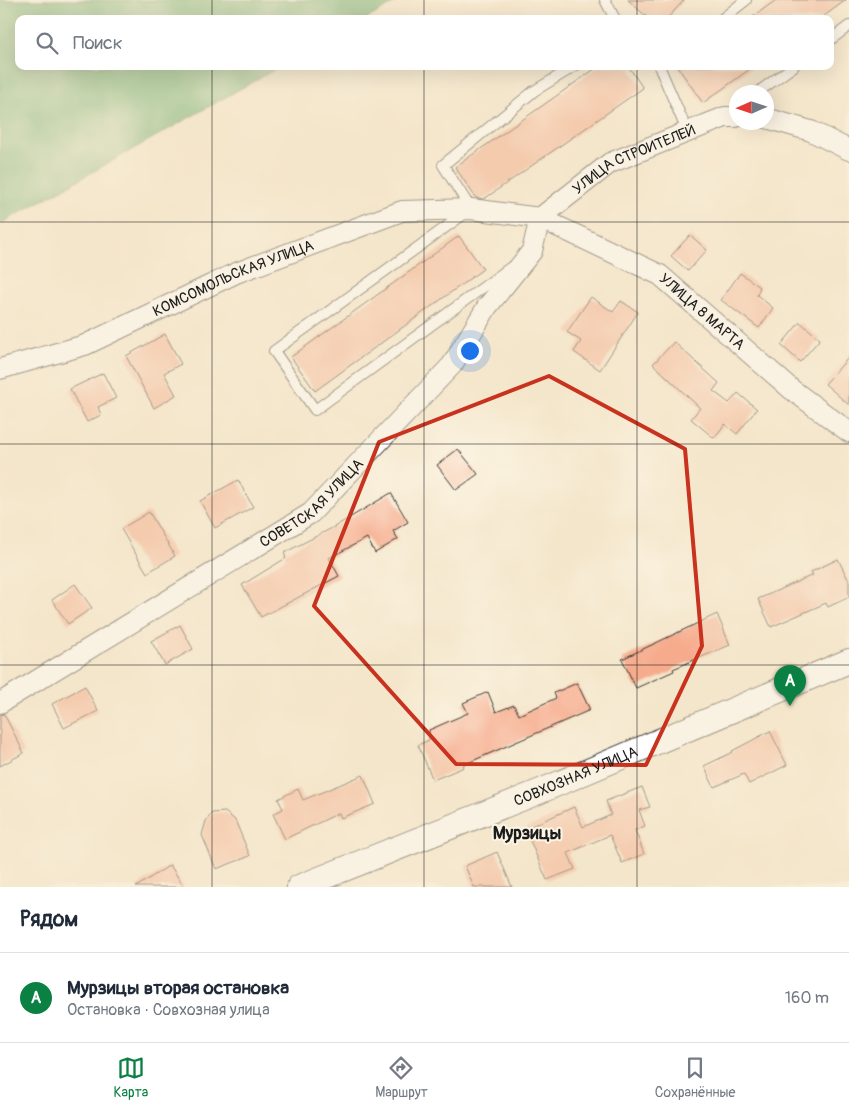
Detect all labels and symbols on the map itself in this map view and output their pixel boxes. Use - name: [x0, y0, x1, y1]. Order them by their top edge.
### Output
- north arrow: [729, 85, 774, 130]
- street label: УЛИЦА СТРОИТЕЛЕЙ: [569, 120, 698, 198]
- street label: КОМСОМОЛЬСКАЯ УЛИЦА: [150, 235, 316, 321]
- street label: УЛИЦА 8 МАРТА: [655, 269, 749, 354]
- your location: [457, 338, 483, 364]
- street label: СОВЕТСКАЯ УЛИЦА: [256, 454, 368, 552]
- pin: A: [774, 665, 806, 706]
- street label: СОВХОЗНАЯ УЛИЦА: [511, 742, 641, 810]
- district label: Мурзицы: [493, 822, 561, 845]

